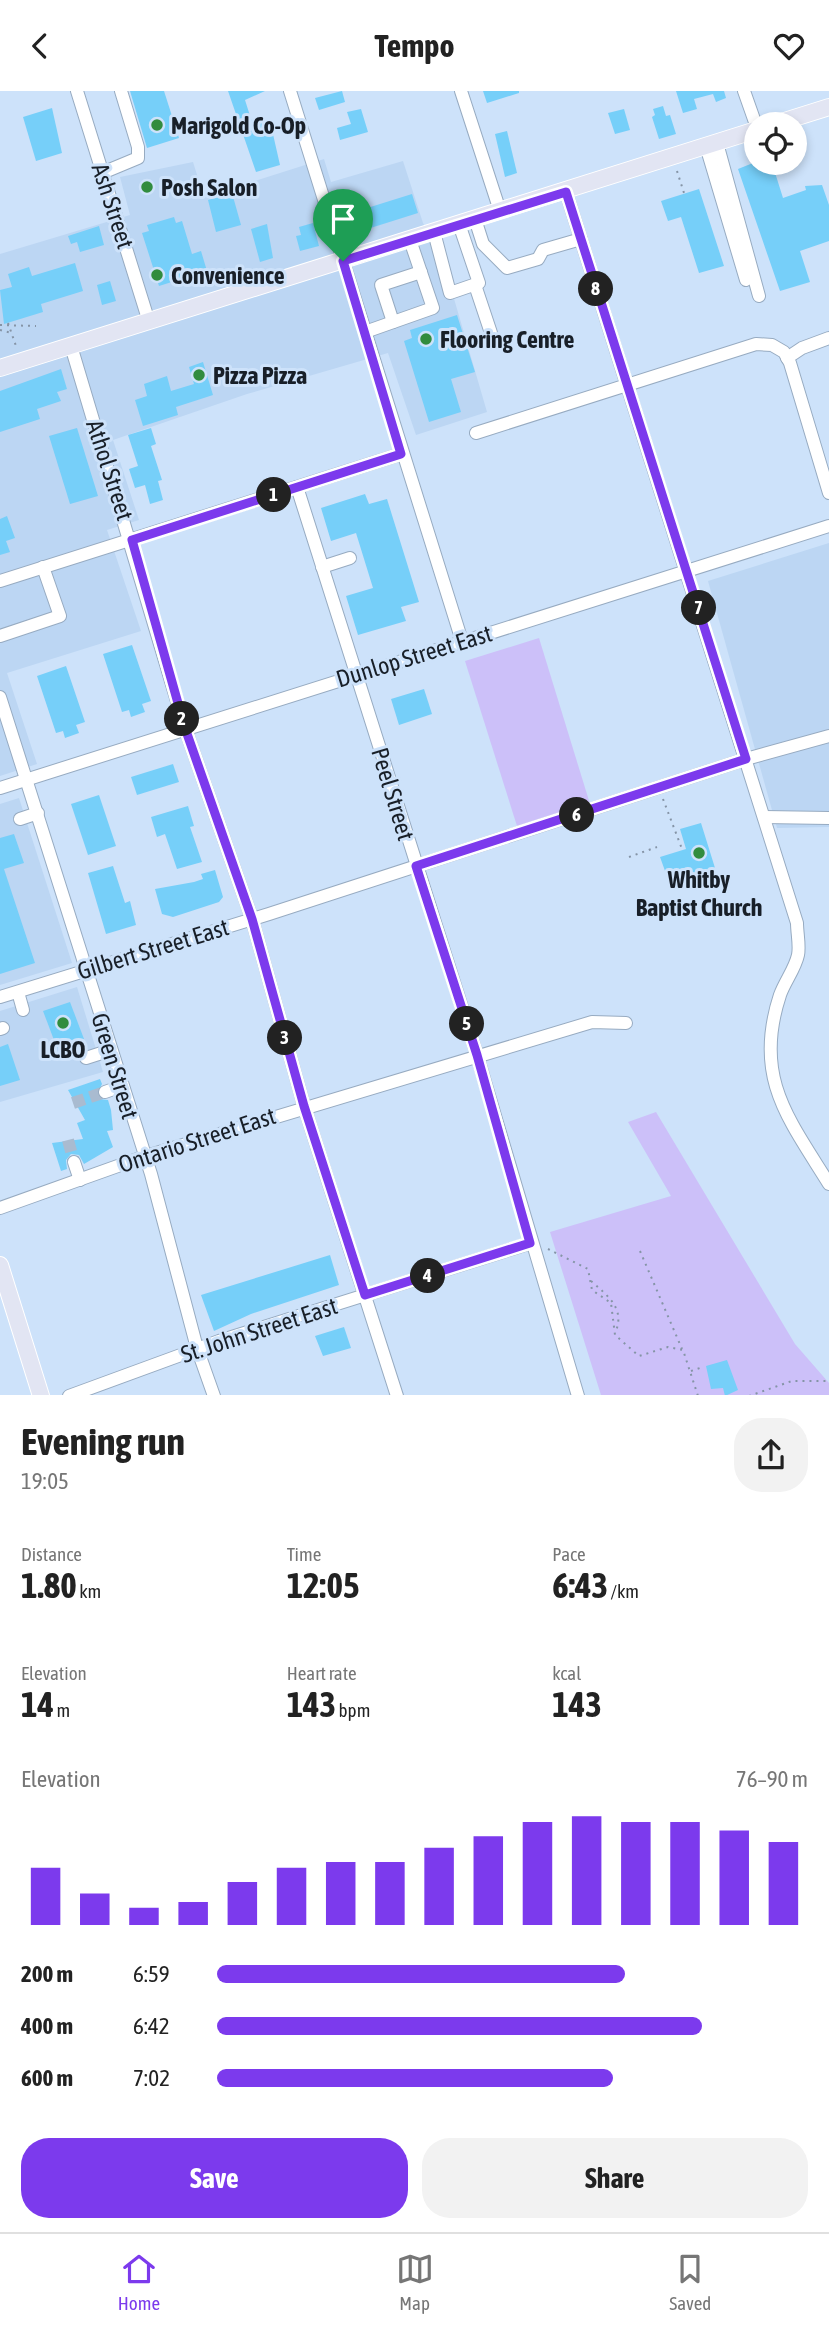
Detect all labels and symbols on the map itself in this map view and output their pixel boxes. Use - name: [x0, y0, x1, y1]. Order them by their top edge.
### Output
- place label: Marigold Co-Op: [171, 112, 306, 139]
- marker: Marigold Co-Op: [149, 117, 165, 133]
- street label: Ash Street: [87, 160, 139, 252]
- place label: Posh Salon: [161, 174, 257, 201]
- marker: Posh Salon: [139, 179, 155, 195]
- pin: [313, 189, 373, 261]
- place label: Convenience: [171, 262, 285, 289]
- marker: Convenience: [149, 267, 165, 283]
- pin: 8: [578, 271, 614, 307]
- place label: Flooring Centre: [440, 326, 575, 353]
- marker: Flooring Centre: [418, 331, 434, 347]
- place label: Pizza Pizza: [213, 362, 307, 389]
- marker: Pizza Pizza: [191, 367, 207, 383]
- street label: Athol Street: [81, 416, 139, 524]
- pin: 1: [256, 477, 292, 513]
- pin: 7: [682, 591, 716, 625]
- street label: Dunlop Street East: [333, 619, 495, 693]
- pin: 2: [164, 701, 200, 737]
- street label: Peel Street: [366, 744, 420, 844]
- pin: 6: [560, 797, 594, 833]
- marker: Whitby Baptist Church: [691, 845, 707, 861]
- place label: Whitby Baptist Church: [636, 866, 762, 921]
- street label: Gilbert Street East: [74, 913, 232, 985]
- pin: 5: [449, 1007, 484, 1041]
- street label: Green Street: [86, 1010, 144, 1122]
- marker: LCBO: [55, 1015, 71, 1031]
- pin: 3: [268, 1021, 302, 1055]
- place label: LCBO: [41, 1036, 86, 1063]
- street label: Ontario Street East: [115, 1102, 279, 1178]
- pin: 4: [410, 1259, 446, 1293]
- street label: St. John Street East: [177, 1292, 341, 1368]

